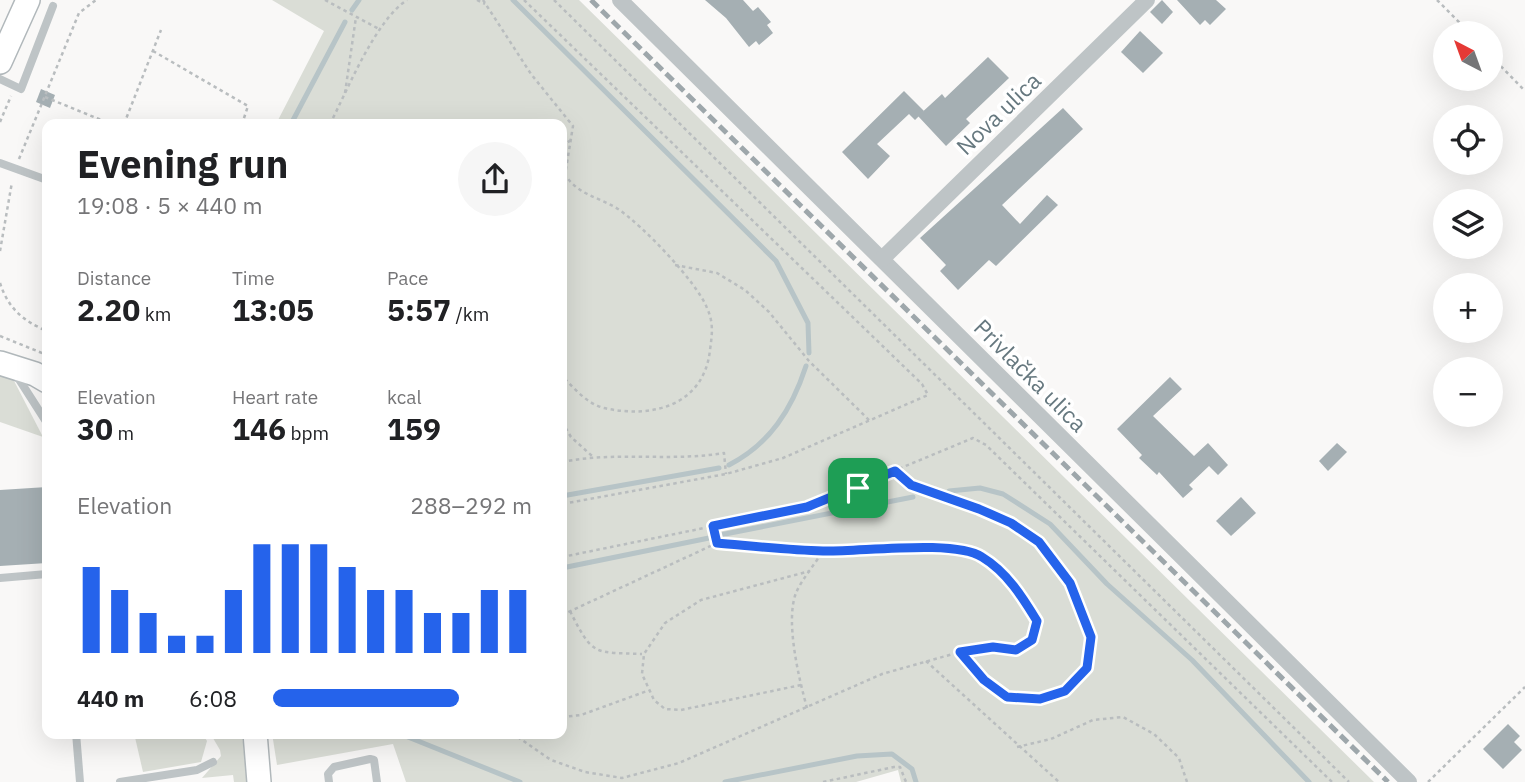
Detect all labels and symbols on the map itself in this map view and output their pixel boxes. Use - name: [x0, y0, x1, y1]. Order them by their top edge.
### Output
- north arrow: [1433, 21, 1503, 91]
- street label: Nova ulica: [949, 65, 1047, 161]
- street label: Privlačka ulica: [968, 312, 1094, 438]
- pin: [828, 458, 888, 518]

